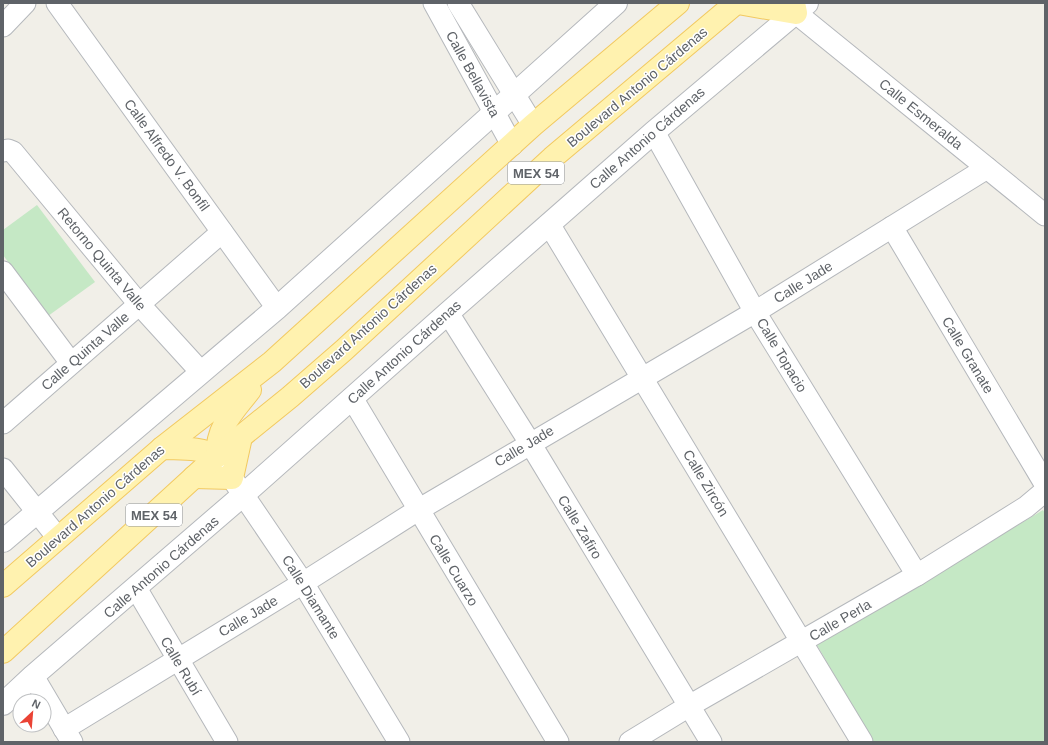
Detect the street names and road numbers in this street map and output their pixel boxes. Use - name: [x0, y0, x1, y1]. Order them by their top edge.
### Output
- street label: Boulevard Antonio Cárdenas: [564, 24, 710, 150]
- street label: Calle Bellavista: [443, 28, 503, 120]
- street label: Calle Esmeralda: [876, 75, 966, 153]
- street label: Calle Antonio Cárdenas: [586, 84, 708, 192]
- street label: Calle Alfredo V. Bonfil: [121, 96, 213, 214]
- road number: MEX 54: [508, 162, 564, 184]
- street label: Retorno Quinta Valle: [54, 204, 150, 314]
- street label: Calle Jade: [771, 258, 835, 306]
- street label: Boulevard Antonio Cárdenas: [296, 260, 440, 392]
- street label: Calle Antonio Cárdenas: [344, 297, 464, 407]
- street label: Calle Quinta Valle: [38, 308, 132, 393]
- street label: Calle Granate: [939, 314, 997, 396]
- street label: Calle Topacio: [754, 315, 811, 395]
- street label: Calle Jade: [492, 422, 557, 470]
- street label: Boulevard Antonio Cárdenas: [22, 441, 168, 571]
- street label: Calle Zircón: [680, 447, 732, 519]
- street label: Calle Zafiro: [555, 492, 605, 562]
- road number: MEX 54: [126, 504, 182, 526]
- street label: Calle Antonio Cárdenas: [100, 513, 222, 621]
- street label: Calle Cuarzo: [426, 531, 482, 609]
- street label: Calle Diamante: [279, 552, 343, 642]
- street label: Calle Jade: [216, 592, 281, 640]
- street label: Calle Perla: [806, 596, 874, 644]
- street label: Calle Rubí: [157, 634, 205, 698]

